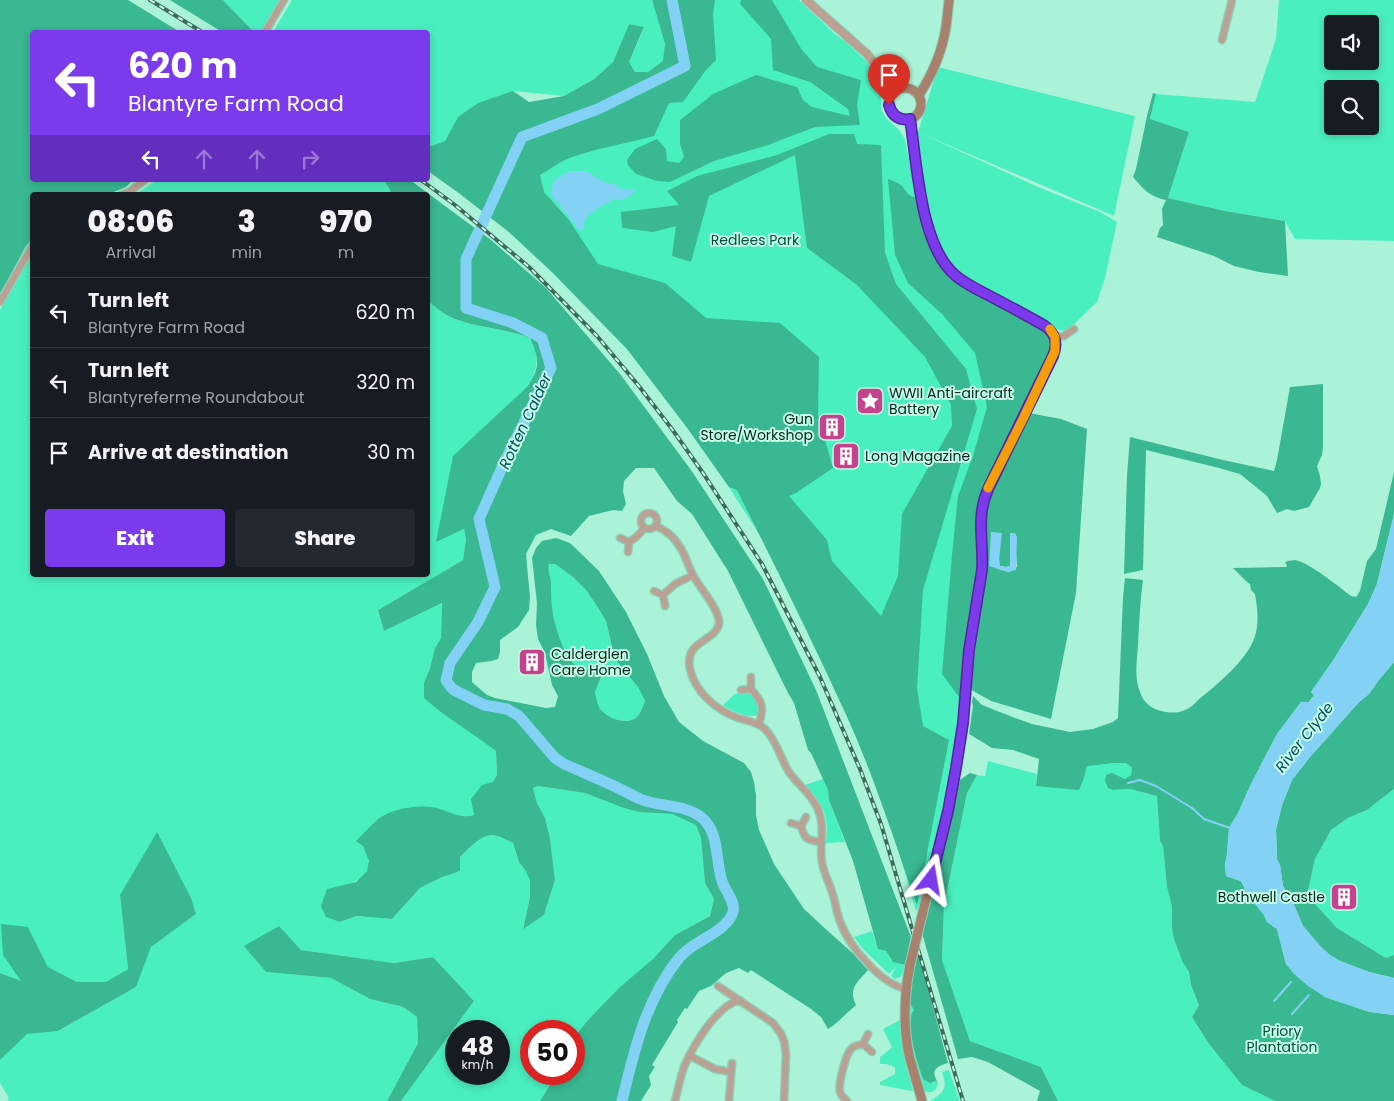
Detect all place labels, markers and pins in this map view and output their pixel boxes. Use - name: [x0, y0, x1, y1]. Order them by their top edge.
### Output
- pin: [868, 54, 910, 105]
- place label: WWII Anti-aircraft Battery: [889, 383, 1013, 419]
- place icon: WWII Anti-aircraft Battery: [855, 386, 885, 416]
- place label: Gun Store/Workshop: [700, 409, 813, 445]
- building icon: Gun Store/Workshop: [817, 412, 847, 442]
- building icon: Long Magazine: [831, 441, 861, 471]
- place label: Long Magazine: [865, 446, 970, 466]
- place label: Calderglen Care Home: [551, 644, 631, 680]
- building icon: Calderglen Care Home: [517, 647, 547, 677]
- building icon: Bothwell Castle: [1329, 882, 1359, 912]
- place label: Bothwell Castle: [1218, 887, 1325, 907]

